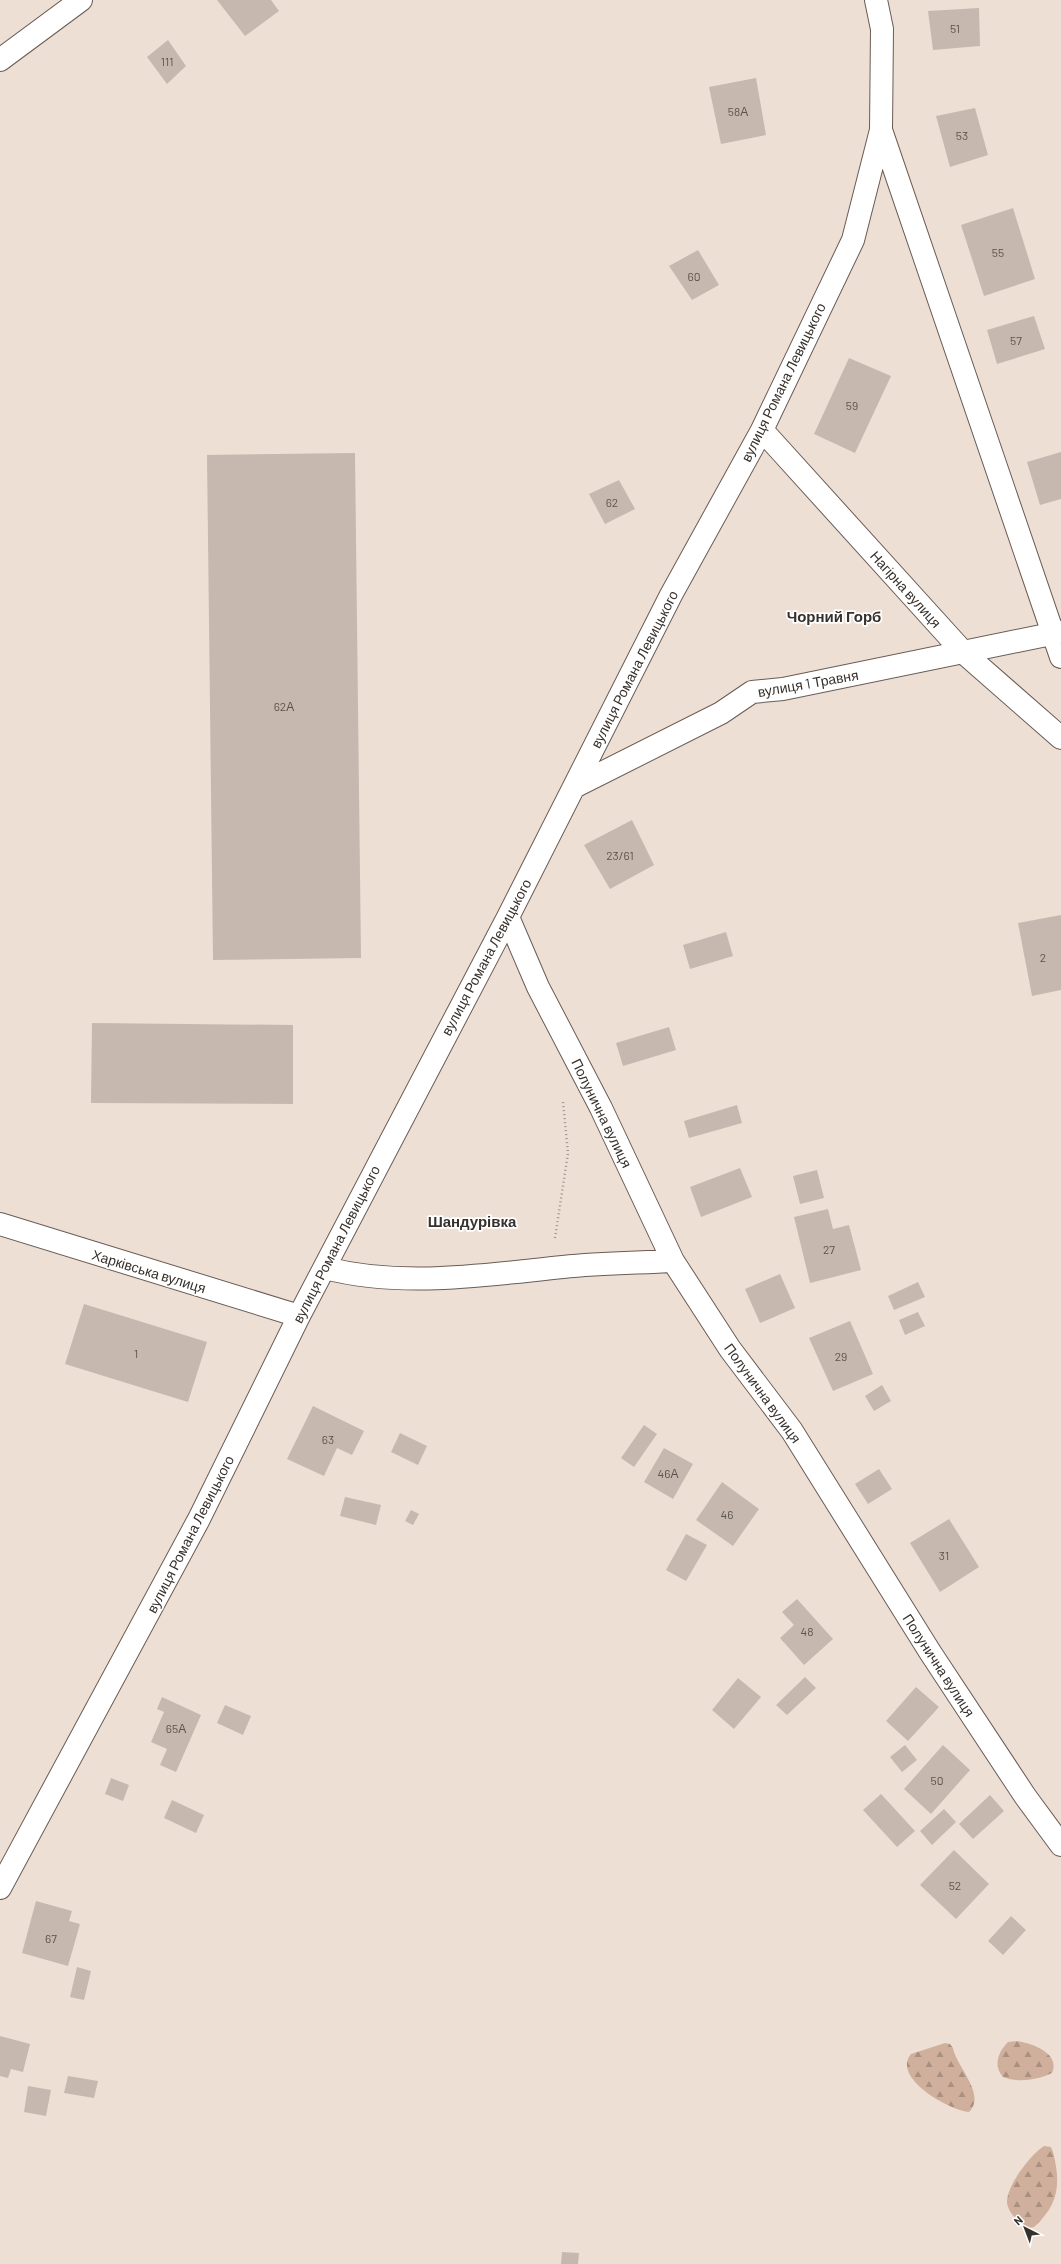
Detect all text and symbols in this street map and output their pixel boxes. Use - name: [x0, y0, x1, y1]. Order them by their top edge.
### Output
- house number: 51: [950, 21, 960, 35]
- house number: 111: [161, 54, 173, 68]
- house number: 58А: [728, 104, 748, 118]
- house number: 53: [956, 128, 968, 142]
- house number: 55: [992, 245, 1004, 259]
- house number: 60: [688, 269, 700, 283]
- street label: вулиця Романа Левицького: [737, 300, 829, 464]
- house number: 57: [1010, 333, 1022, 347]
- house number: 59: [846, 398, 858, 412]
- house number: 62: [606, 495, 618, 509]
- street label: Нагірна вулиця: [867, 547, 945, 631]
- street label: вулиця Романа Левицького: [587, 587, 681, 751]
- district label: Чорний Горб: [787, 607, 881, 625]
- street label: вулиця 1 Травня: [756, 666, 860, 700]
- house number: 62А: [274, 699, 294, 713]
- house number: 23/61: [606, 848, 634, 862]
- street label: вулиця Романа Левицького: [437, 876, 535, 1038]
- house number: 2: [1040, 950, 1046, 964]
- street label: Полунична вулиця: [568, 1056, 636, 1170]
- street label: вулиця Романа Левицького: [289, 1162, 383, 1326]
- district label: Шандурівка: [428, 1212, 517, 1230]
- house number: 27: [823, 1242, 835, 1256]
- street label: Харківська вулиця: [90, 1246, 208, 1296]
- street label: Полунична вулиця: [721, 1340, 805, 1446]
- house number: 1: [134, 1346, 138, 1360]
- house number: 29: [835, 1349, 847, 1363]
- house number: 63: [322, 1432, 334, 1446]
- street label: вулиця Романа Левицького: [143, 1452, 237, 1616]
- house number: 46А: [658, 1466, 678, 1480]
- house number: 46: [721, 1507, 733, 1521]
- house number: 31: [939, 1548, 949, 1562]
- street label: Полунична вулиця: [899, 1610, 979, 1720]
- house number: 48: [801, 1624, 813, 1638]
- house number: 65А: [166, 1721, 186, 1735]
- house number: 50: [931, 1773, 943, 1787]
- house number: 52: [949, 1878, 961, 1892]
- house number: 67: [45, 1931, 57, 1945]
- north arrow: [1005, 2208, 1045, 2248]
- text: N: [1011, 2213, 1025, 2227]

